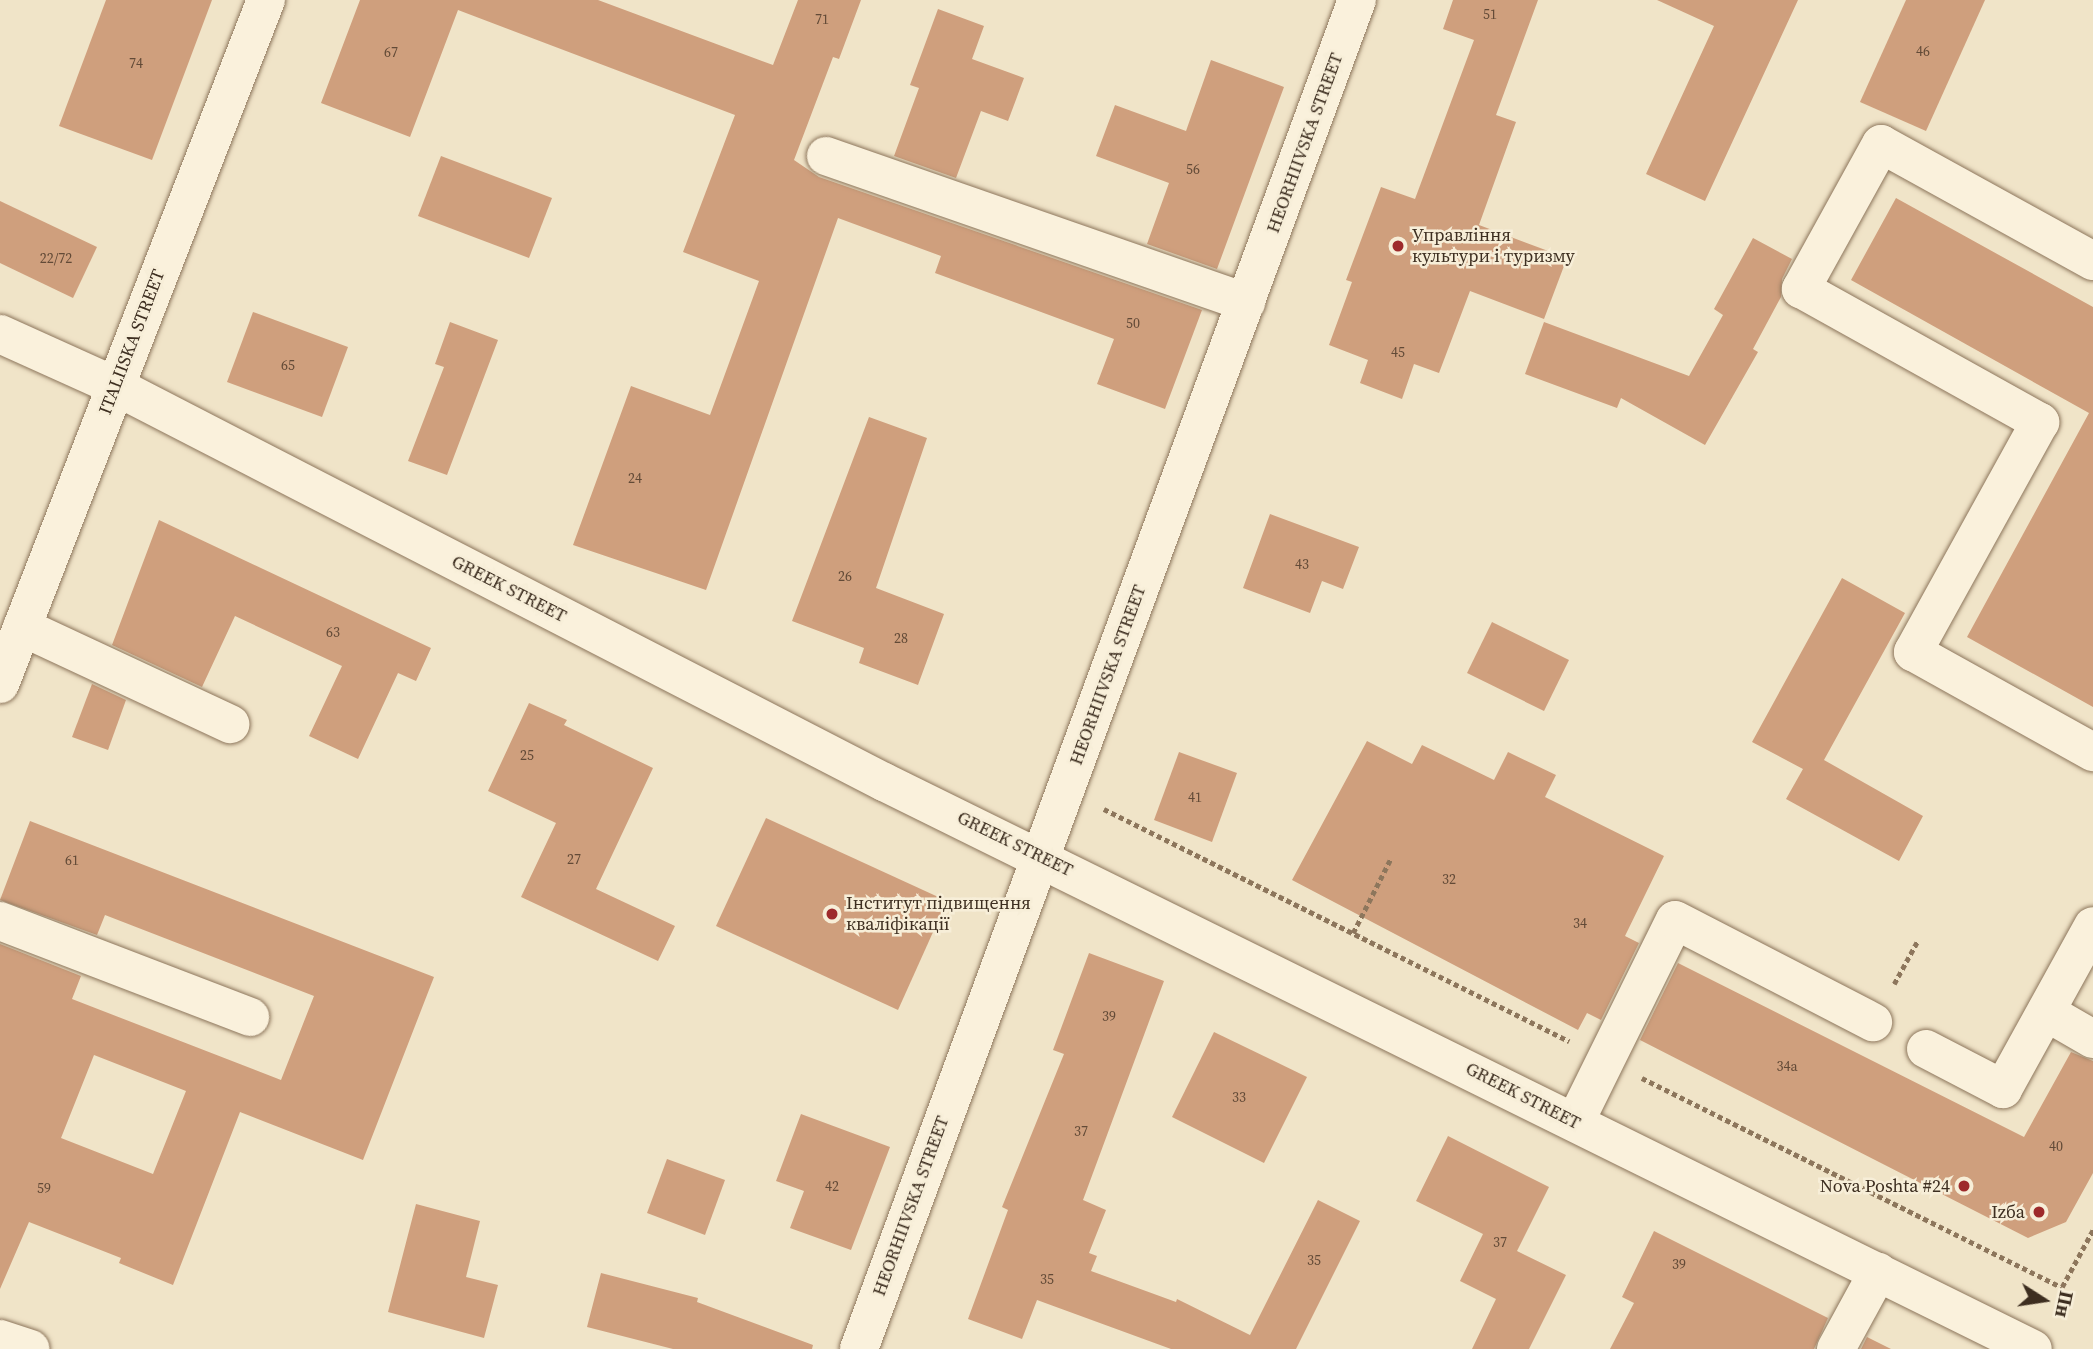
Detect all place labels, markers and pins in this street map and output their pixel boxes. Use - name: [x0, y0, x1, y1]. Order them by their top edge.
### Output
- place label: Управління культури і туризму: [1412, 225, 1575, 268]
- marker: Управління культури і туризму: [1390, 238, 1406, 254]
- place label: Інститут підвищення кваліфікації: [846, 893, 1031, 936]
- marker: Інститут підвищення кваліфікації: [824, 906, 840, 922]
- place label: Nova Poshta #24: [1820, 1175, 1950, 1197]
- marker: Nova Poshta #24: [1956, 1178, 1972, 1194]
- place label: Izба: [1991, 1201, 2025, 1223]
- marker: Izба: [2031, 1204, 2047, 1220]

